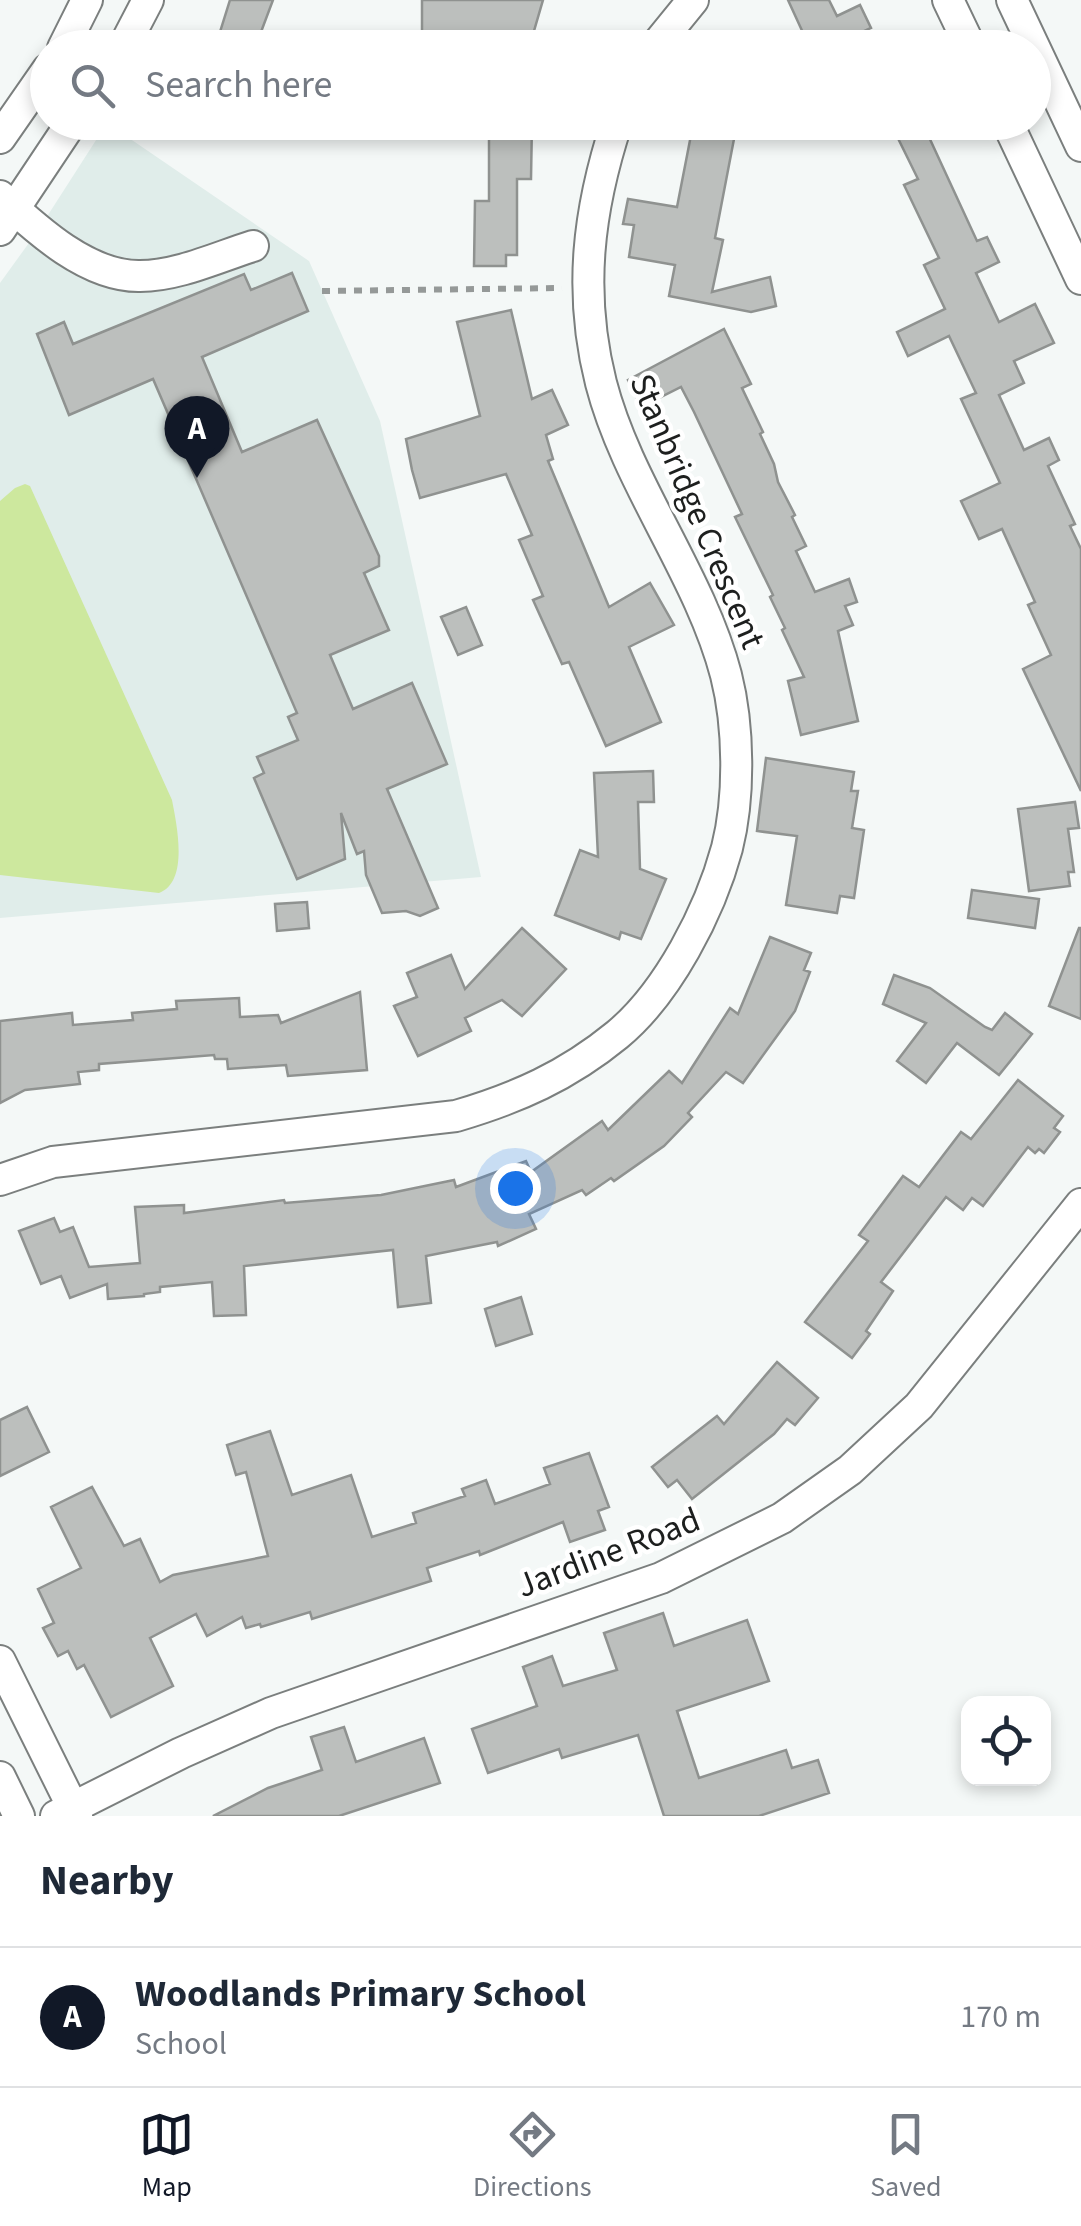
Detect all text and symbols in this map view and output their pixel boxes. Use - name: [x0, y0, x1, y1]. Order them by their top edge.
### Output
- search box: [30, 30, 1051, 140]
- icon: search: [65, 58, 120, 113]
- text: Search here: [145, 58, 332, 112]
- street label: Stanbridge Crescent: [617, 366, 778, 657]
- pin: A: [164, 396, 230, 478]
- your location: [490, 1163, 541, 1214]
- street label: Jardine Road: [509, 1495, 707, 1611]
- map controls: [961, 1696, 1051, 1786]
- button: locate: [961, 1696, 1051, 1786]
- text: Nearby: [40, 1851, 174, 1911]
- text: Woodlands Primary School: [135, 1967, 586, 2021]
- text: A: [63, 1994, 82, 2040]
- text: 170 m: [960, 1994, 1041, 2040]
- text: School: [135, 2021, 227, 2067]
- tab: Map: [139, 2107, 194, 2207]
- tab: Directions: [473, 2107, 592, 2207]
- tab: Saved: [870, 2107, 942, 2207]

